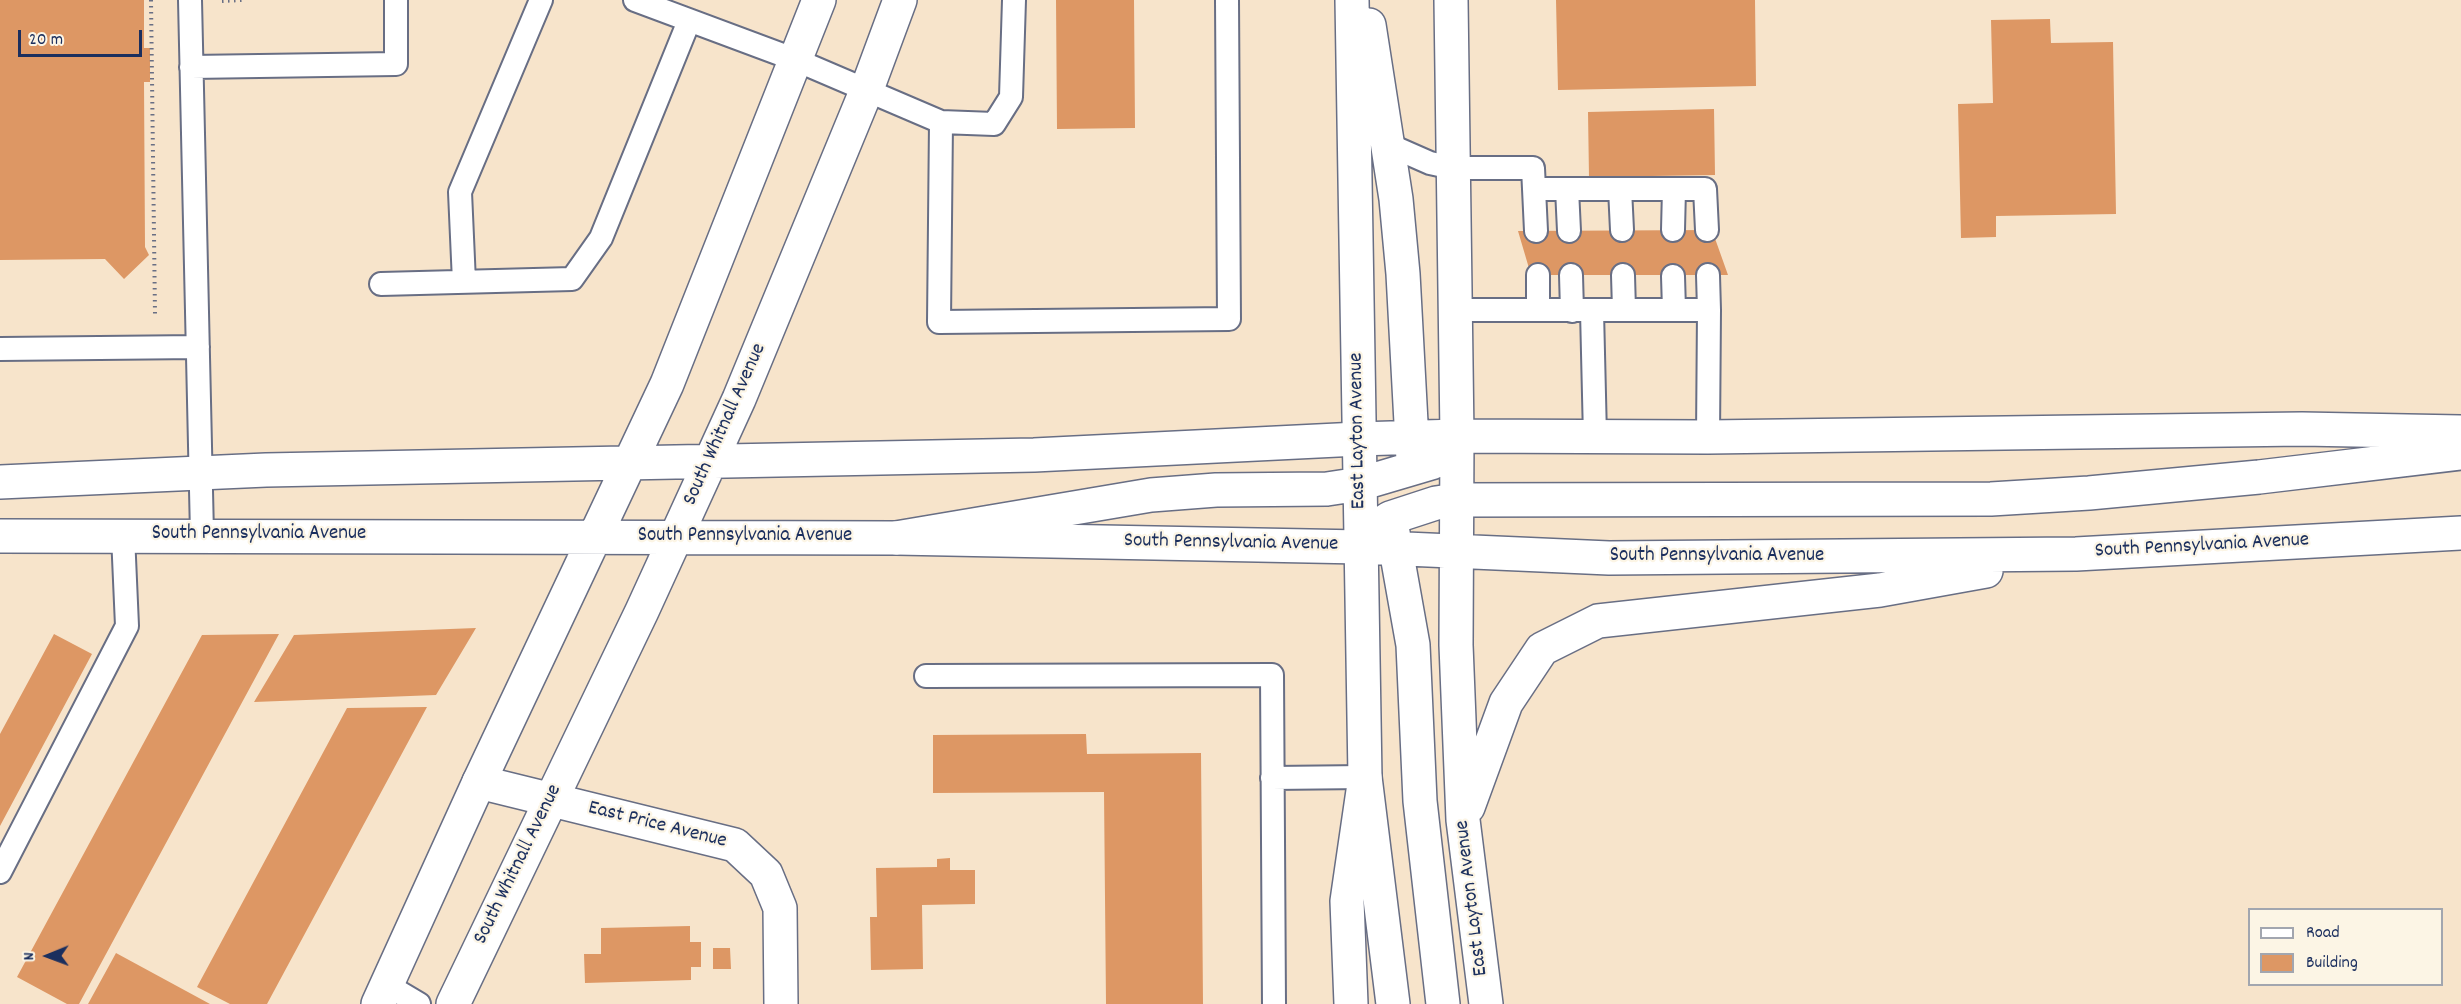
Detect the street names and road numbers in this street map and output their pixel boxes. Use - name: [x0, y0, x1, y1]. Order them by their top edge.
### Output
- street label: South Whitnall Avenue: [679, 340, 773, 510]
- street label: East Layton Avenue: [1345, 352, 1373, 510]
- street label: South Pennsylvania Avenue: [152, 522, 366, 548]
- street label: South Pennsylvania Avenue: [638, 524, 852, 550]
- street label: South Pennsylvania Avenue: [2094, 529, 2310, 565]
- street label: South Pennsylvania Avenue: [1123, 530, 1339, 558]
- street label: South Pennsylvania Avenue: [1610, 544, 1824, 570]
- street label: South Whitnall Avenue: [469, 781, 569, 949]
- street label: East Price Avenue: [585, 797, 729, 855]
- street label: East Layton Avenue: [1451, 819, 1495, 977]

